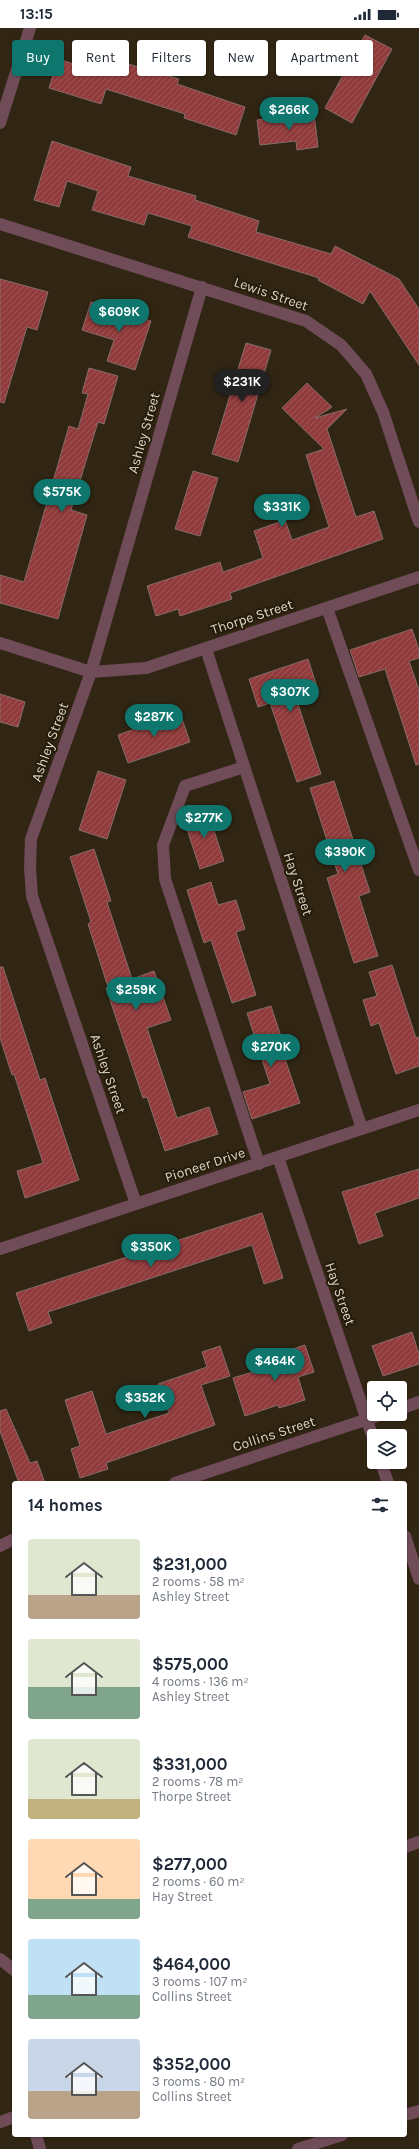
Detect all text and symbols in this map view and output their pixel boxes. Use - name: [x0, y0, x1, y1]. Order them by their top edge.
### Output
- text: 13:15: [20, 5, 53, 23]
- chip: Buy: [12, 40, 64, 76]
- chip: Rent: [72, 40, 129, 76]
- chip: Filters: [137, 40, 206, 76]
- chip: New: [214, 40, 268, 76]
- chip: Apartment: [276, 40, 373, 76]
- pin: $266K: [261, 97, 317, 131]
- text: $266K: [268, 102, 310, 117]
- street label: Lewis Street: [232, 273, 310, 315]
- pin: $609K: [91, 299, 147, 333]
- text: $609K: [98, 304, 140, 319]
- pin: $231K: [214, 369, 270, 403]
- text: $231K: [223, 374, 261, 389]
- street label: Ashley Street: [124, 391, 164, 475]
- pin: $575K: [34, 479, 90, 513]
- text: $575K: [42, 484, 82, 499]
- pin: $331K: [254, 494, 310, 528]
- text: $331K: [263, 499, 301, 514]
- street label: Thorpe Street: [209, 596, 295, 638]
- pin: $307K: [262, 679, 318, 713]
- text: $307K: [270, 684, 310, 699]
- street label: Ashley Street: [28, 700, 72, 784]
- pin: $287K: [126, 704, 182, 738]
- text: $287K: [134, 709, 174, 724]
- pin: $277K: [176, 805, 232, 839]
- text: $277K: [185, 810, 223, 825]
- pin: $390K: [317, 839, 373, 873]
- text: $390K: [324, 844, 366, 859]
- street label: Hay Street: [280, 850, 316, 918]
- pin: $259K: [108, 977, 164, 1011]
- text: $259K: [116, 982, 156, 997]
- street label: Ashley Street: [86, 1032, 130, 1116]
- pin: $270K: [243, 1034, 299, 1068]
- text: $270K: [251, 1039, 291, 1054]
- street label: Pioneer Drive: [163, 1144, 247, 1186]
- pin: $350K: [123, 1234, 179, 1268]
- text: $350K: [130, 1239, 172, 1254]
- street label: Hay Street: [321, 1260, 359, 1328]
- pin: $464K: [247, 1348, 303, 1382]
- text: $464K: [255, 1353, 295, 1368]
- map controls: [367, 1381, 407, 1469]
- button: locate: [367, 1381, 407, 1421]
- pin: $352K: [117, 1385, 173, 1419]
- text: $352K: [125, 1390, 165, 1405]
- street label: Collins Street: [231, 1413, 317, 1455]
- button: layers: [367, 1429, 407, 1469]
- icon: filters: [369, 1494, 391, 1516]
- text: 14 homes: [28, 1495, 103, 1515]
- text: $231,000: [152, 1554, 227, 1574]
- icon: home: [60, 1555, 108, 1603]
- text: 2 rooms · 58 m²: [152, 1574, 245, 1589]
- text: Ashley Street: [152, 1589, 229, 1604]
- text: $575,000: [152, 1654, 229, 1674]
- icon: home: [60, 1655, 108, 1703]
- text: 4 rooms · 136 m²: [152, 1674, 249, 1689]
- text: Ashley Street: [152, 1689, 229, 1704]
- text: $331,000: [152, 1754, 227, 1774]
- icon: home: [60, 1755, 108, 1803]
- text: 2 rooms · 78 m²: [152, 1774, 244, 1789]
- text: Thorpe Street: [152, 1789, 231, 1804]
- text: $277,000: [152, 1854, 227, 1874]
- icon: home: [60, 1855, 108, 1903]
- text: 2 rooms · 60 m²: [152, 1874, 245, 1889]
- text: Hay Street: [152, 1889, 213, 1904]
- text: $464,000: [152, 1954, 231, 1974]
- icon: home: [60, 1955, 108, 2003]
- text: 3 rooms · 107 m²: [152, 1974, 248, 1989]
- text: Collins Street: [152, 1989, 232, 2004]
- text: $352,000: [152, 2054, 231, 2074]
- icon: home: [60, 2055, 108, 2103]
- text: 3 rooms · 80 m²: [152, 2074, 245, 2089]
- text: Collins Street: [152, 2089, 232, 2104]

